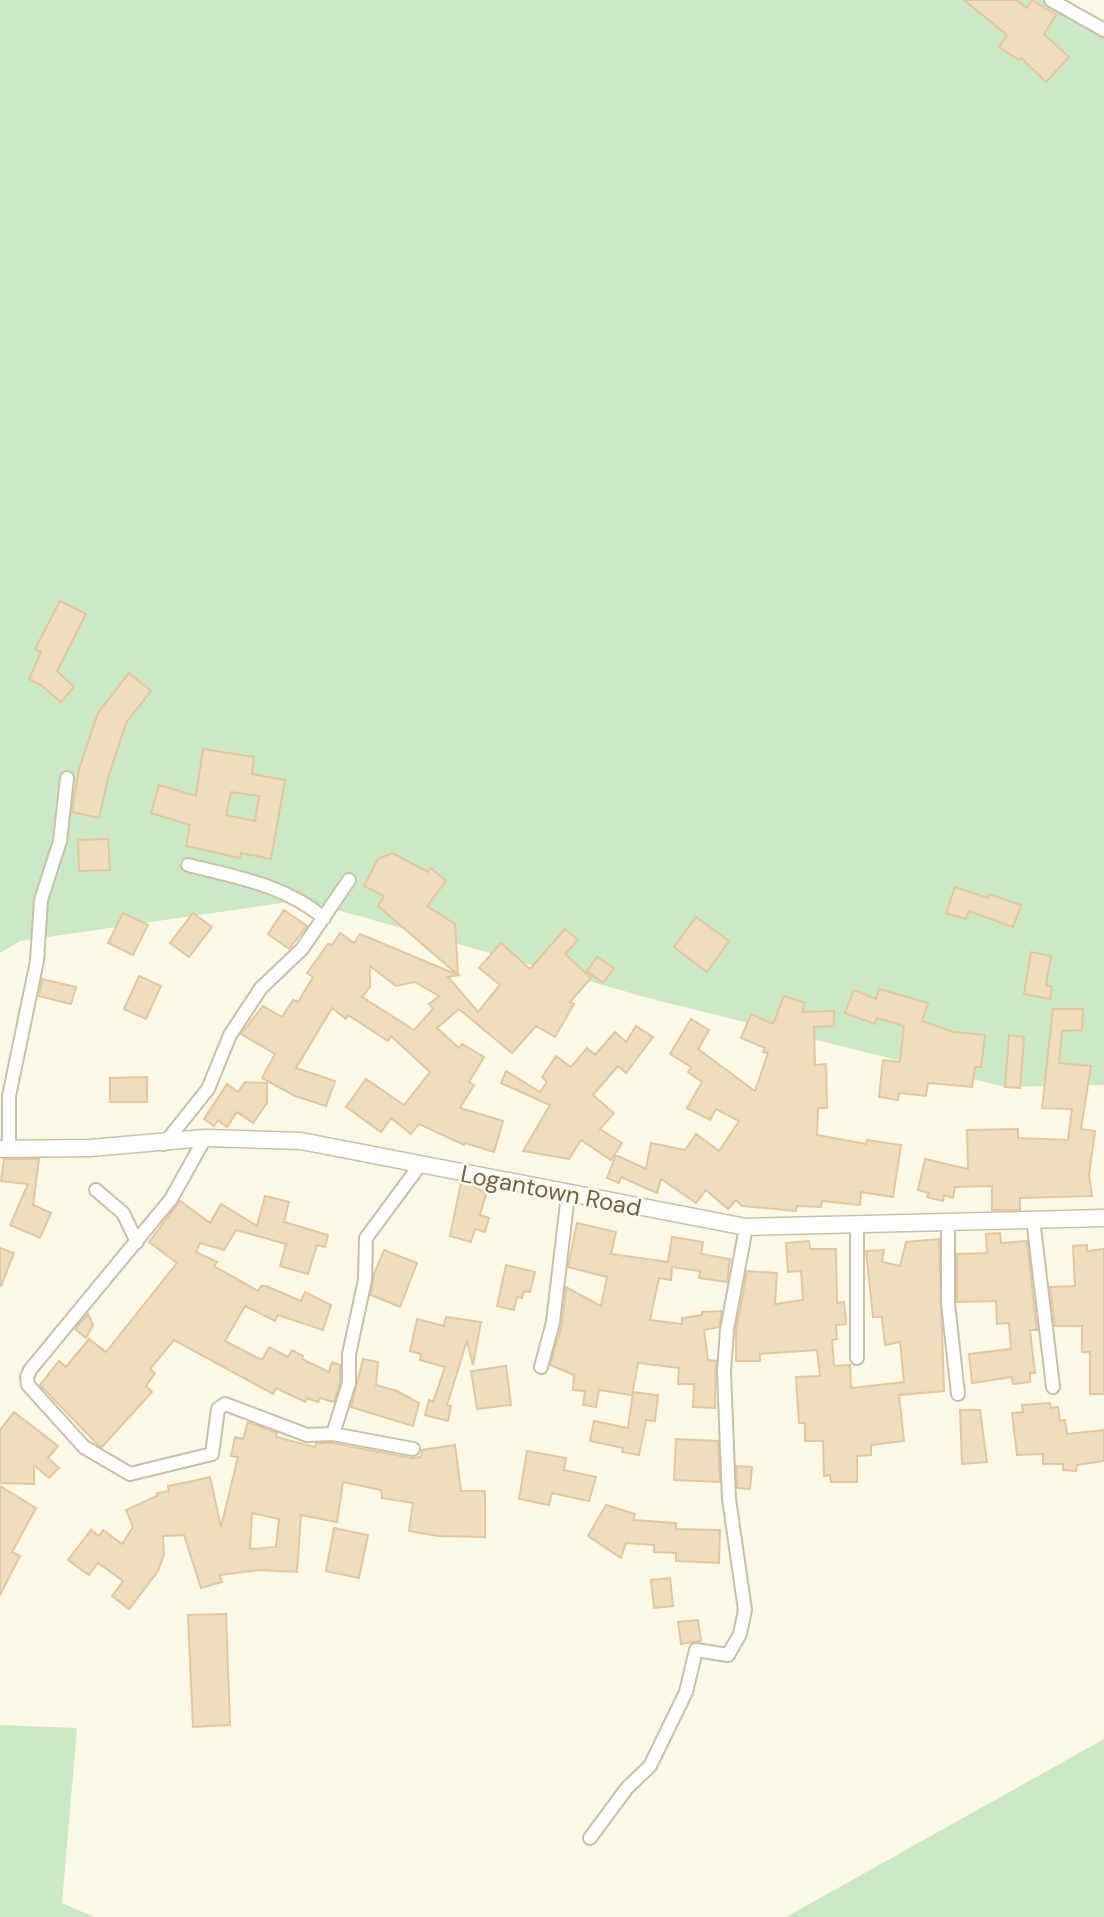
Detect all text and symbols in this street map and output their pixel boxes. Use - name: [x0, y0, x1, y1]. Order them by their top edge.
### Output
- street label: Logantown Road: [458, 1158, 644, 1223]

